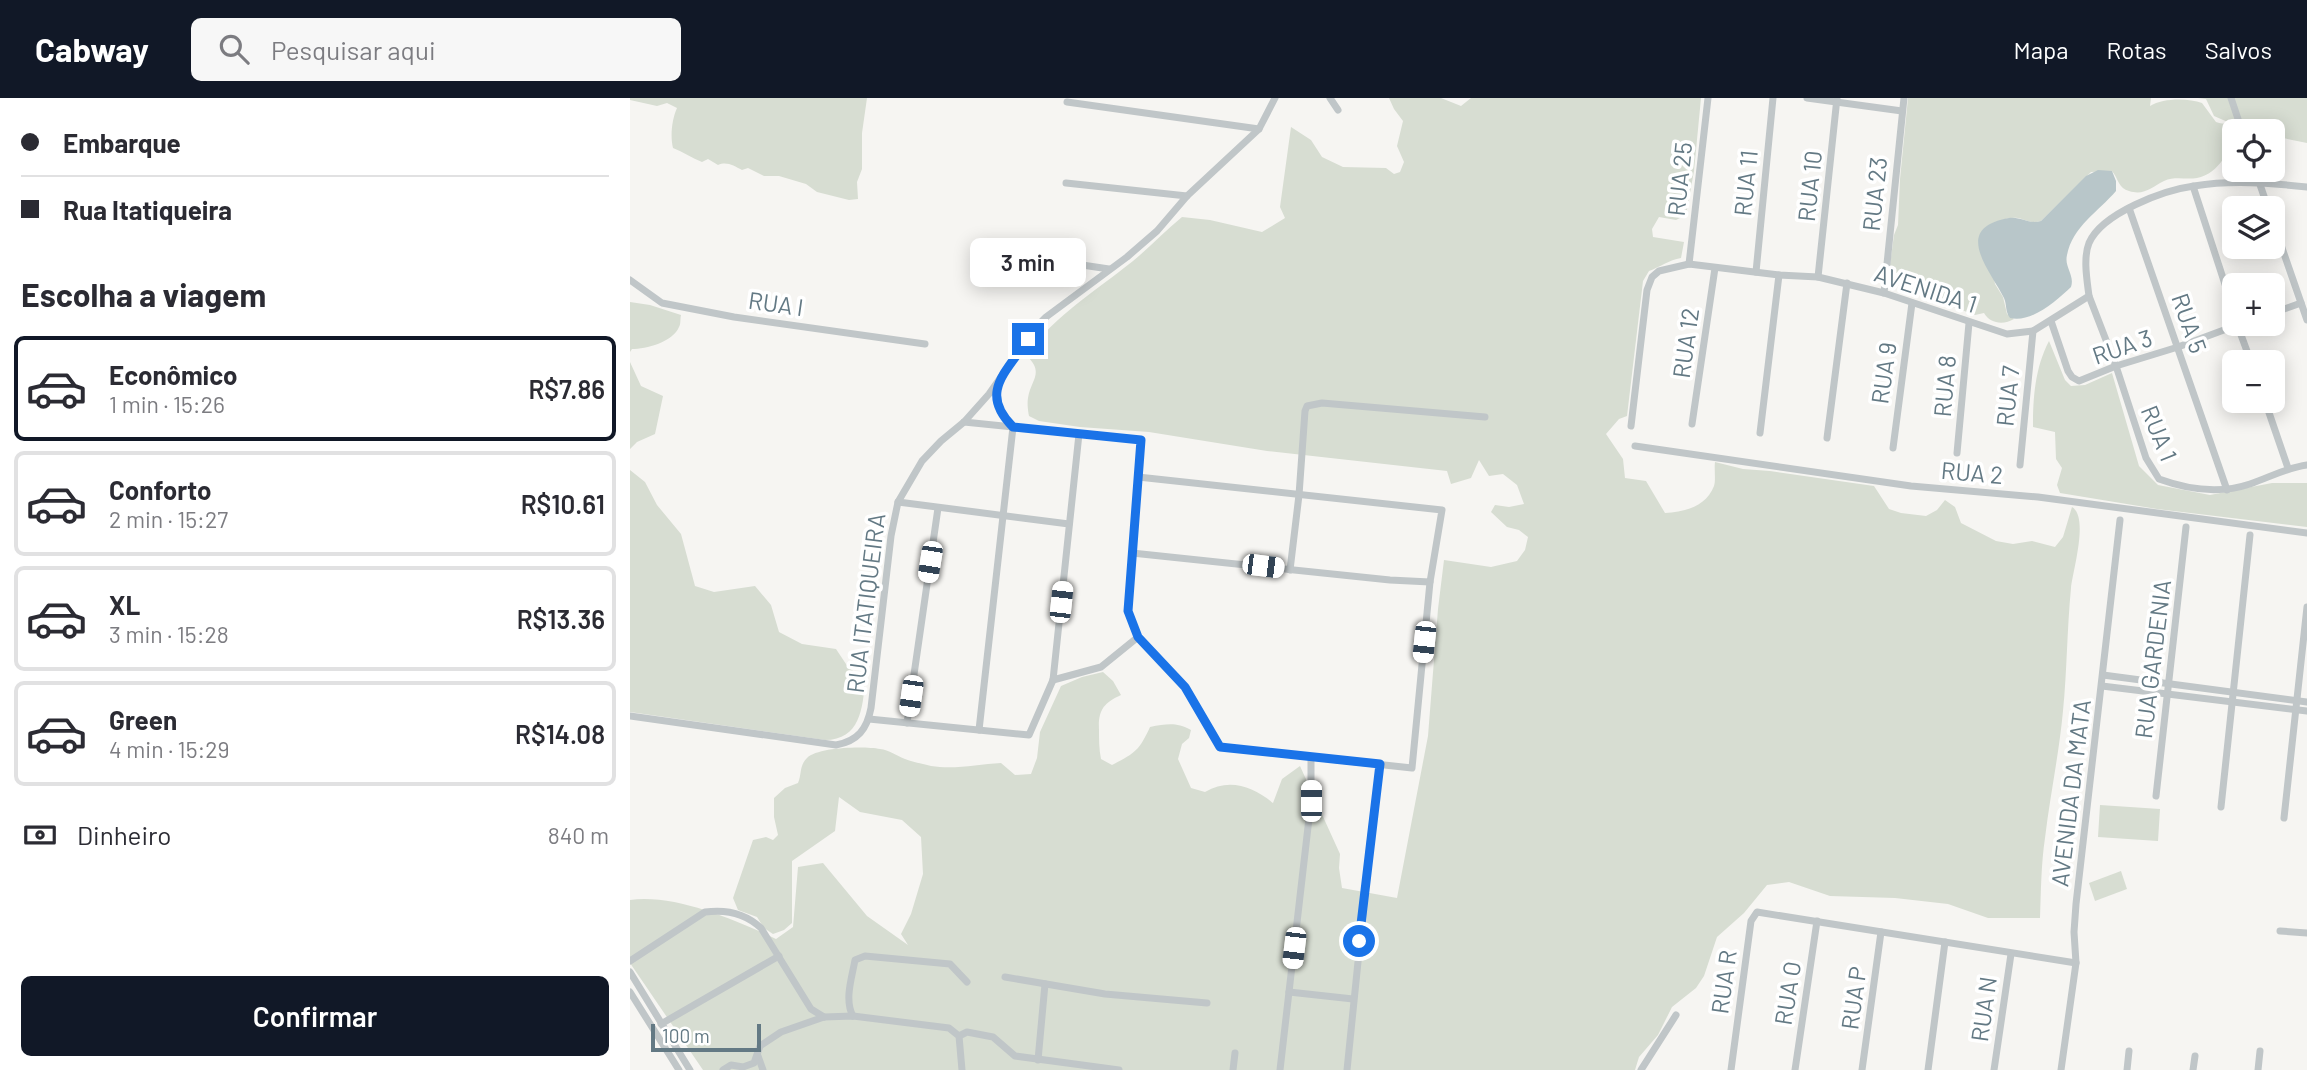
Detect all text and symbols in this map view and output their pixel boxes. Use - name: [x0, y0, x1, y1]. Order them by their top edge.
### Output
- search box: [191, 18, 681, 81]
- text: Cabway: [35, 29, 149, 69]
- icon: search: [215, 30, 253, 68]
- text: Pesquisar aqui: [271, 34, 436, 65]
- text: Mapa: [2014, 35, 2069, 64]
- text: Rotas: [2107, 35, 2167, 64]
- text: Salvos: [2205, 35, 2272, 64]
- map controls: [2222, 119, 2285, 413]
- button: locate: [2222, 119, 2285, 182]
- text: Embarque: [63, 127, 181, 158]
- street label: RUA 25: [1661, 140, 1697, 218]
- street label: RUA 11: [1727, 149, 1763, 217]
- street label: RUA 10: [1791, 149, 1827, 223]
- street label: RUA 23: [1856, 155, 1892, 233]
- text: Rua Itatiqueira: [63, 194, 232, 225]
- button: layers: [2222, 196, 2285, 259]
- callout: 3 min: [970, 238, 1086, 286]
- text: 3 min: [1001, 248, 1055, 276]
- street label: AVENIDA 1: [1871, 258, 1981, 318]
- button: +: [2222, 273, 2285, 336]
- text: Escolha a viagem: [21, 275, 266, 313]
- street label: RUA I: [746, 285, 806, 321]
- street label: RUA 5: [2166, 289, 2214, 357]
- street label: RUA 12: [1666, 306, 1704, 380]
- street label: RUA 3: [2088, 322, 2156, 370]
- route end: [1012, 323, 1044, 355]
- street label: RUA 9: [1864, 340, 1902, 406]
- button: −: [2222, 350, 2285, 413]
- street label: RUA 8: [1927, 354, 1961, 418]
- icon: car: [25, 357, 88, 420]
- text: Econômico: [109, 359, 238, 390]
- street label: RUA 7: [1989, 364, 2025, 428]
- text: R$7.86: [528, 373, 605, 404]
- text: 1 min · 15:26: [109, 390, 225, 418]
- street label: RUA 1: [2136, 401, 2184, 465]
- street label: RUA 2: [1940, 455, 2004, 489]
- icon: car: [25, 472, 88, 535]
- text: Conforto: [109, 474, 212, 505]
- text: R$10.61: [521, 488, 605, 519]
- text: 2 min · 15:27: [109, 505, 228, 533]
- street label: RUA ITATIQUEIRA: [840, 511, 890, 695]
- car: [917, 540, 944, 584]
- car: [1241, 553, 1286, 579]
- street label: RUA GARDENIA: [2128, 578, 2176, 740]
- car: [1049, 580, 1074, 624]
- icon: car: [25, 587, 88, 650]
- text: XL: [109, 589, 140, 620]
- text: R$13.36: [517, 603, 605, 634]
- text: 3 min · 15:28: [109, 620, 229, 648]
- car: [1412, 620, 1437, 664]
- car: [898, 674, 925, 718]
- street label: AVENIDA DA MATA: [2044, 698, 2096, 888]
- icon: car: [25, 702, 88, 765]
- text: Green: [109, 704, 177, 735]
- text: R$14.08: [515, 718, 605, 749]
- text: 4 min · 15:29: [109, 735, 230, 763]
- car: [1301, 780, 1322, 822]
- icon: cash: [21, 816, 59, 854]
- text: Dinheiro: [77, 819, 172, 850]
- text: 840 m: [548, 821, 609, 849]
- route start: [1343, 925, 1375, 957]
- car: [1282, 926, 1307, 970]
- street label: RUA R: [1704, 948, 1742, 1016]
- street label: RUA O: [1768, 959, 1806, 1027]
- street label: RUA P: [1834, 964, 1872, 1032]
- street label: RUA N: [1964, 974, 2002, 1044]
- button: Confirmar: [21, 976, 609, 1056]
- scale bar: [651, 1021, 761, 1053]
- text: 100 m: [662, 1024, 710, 1047]

